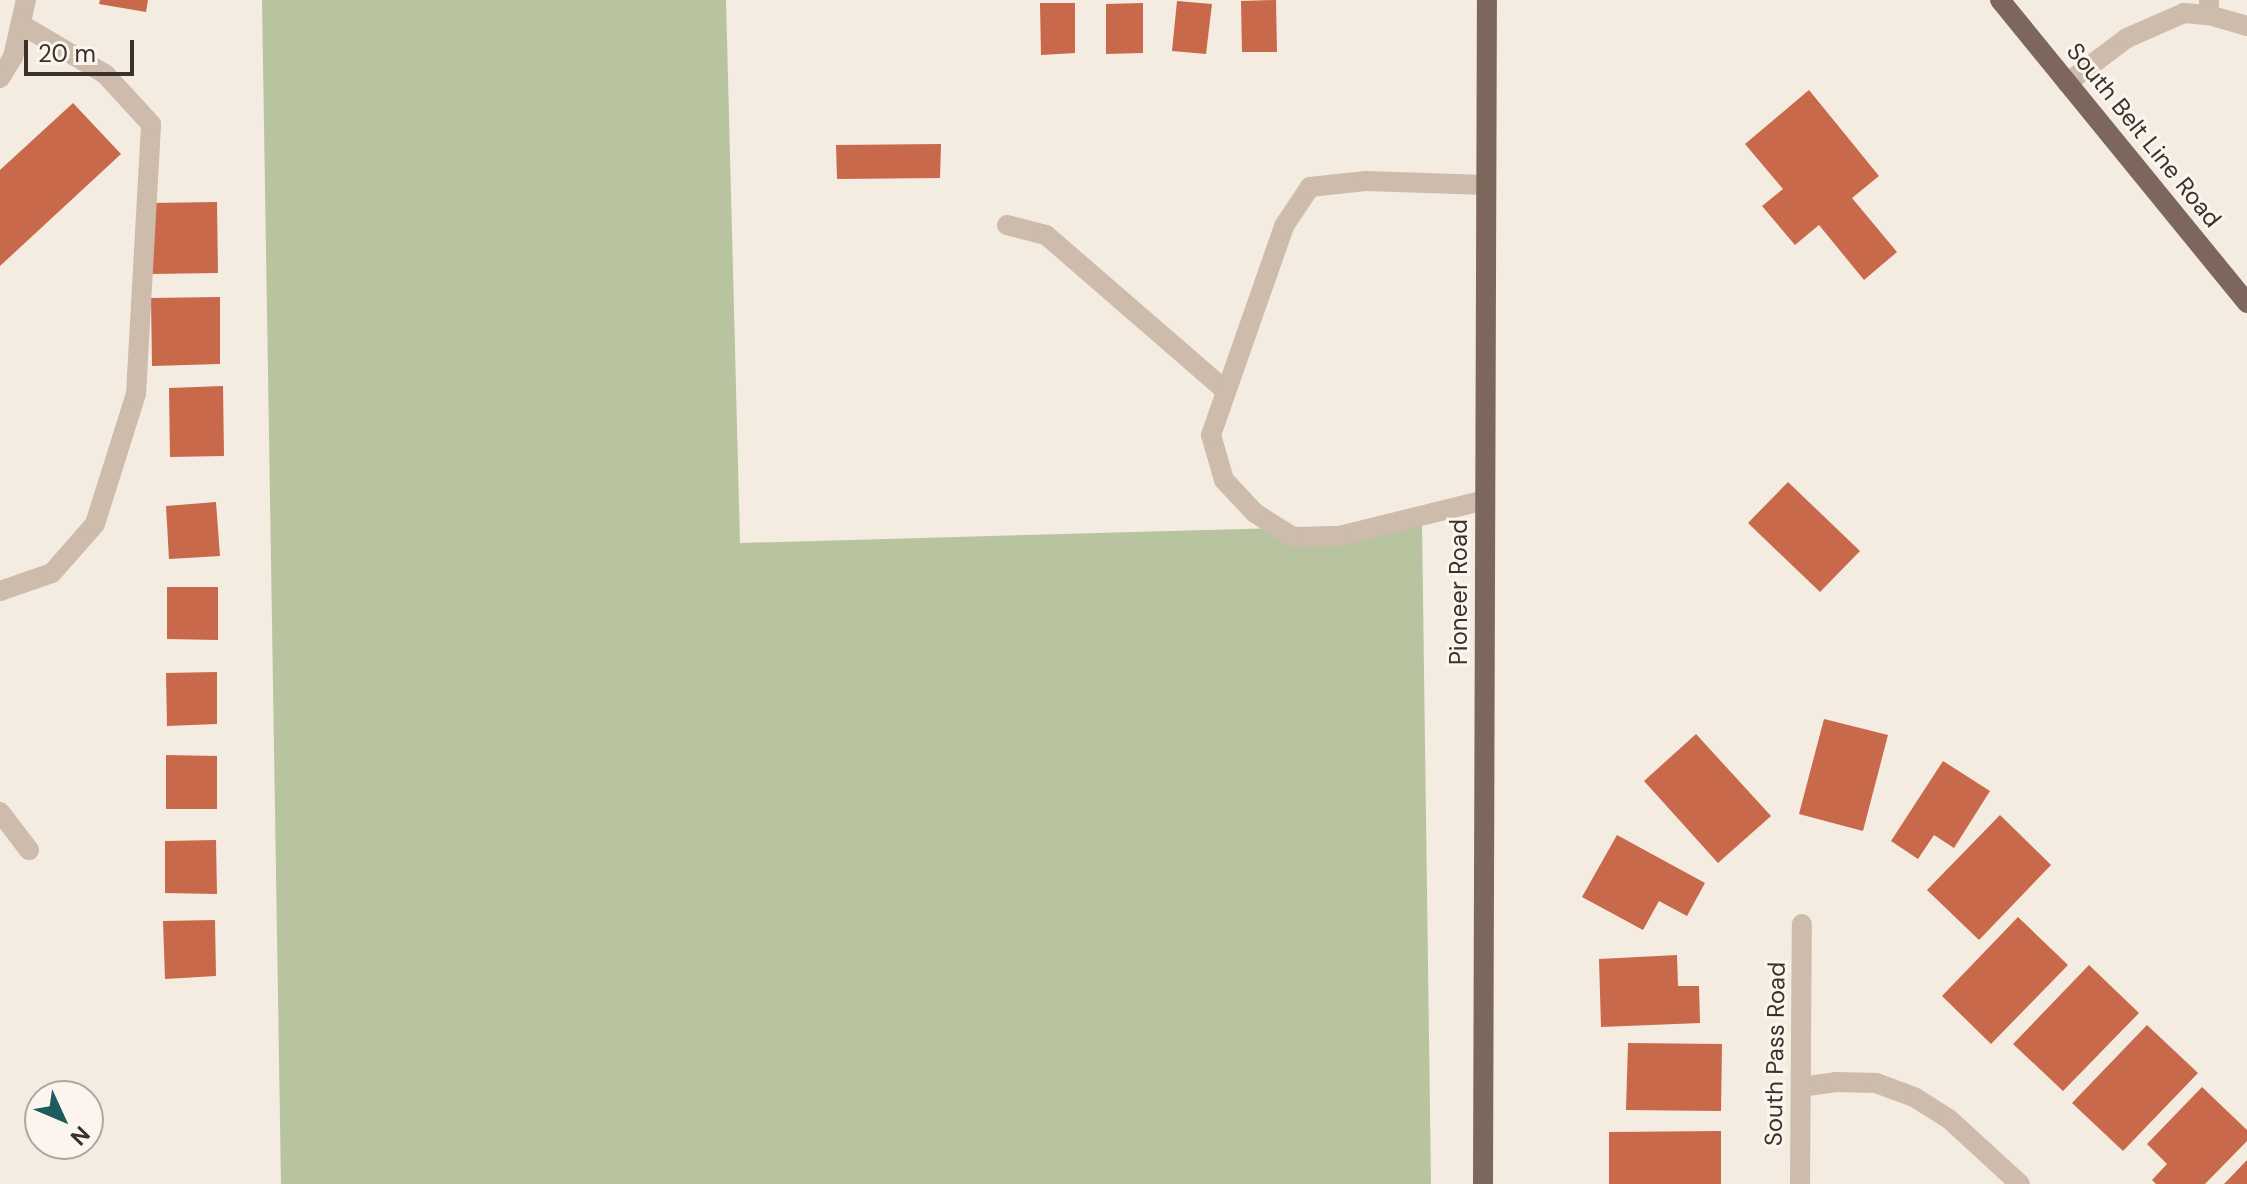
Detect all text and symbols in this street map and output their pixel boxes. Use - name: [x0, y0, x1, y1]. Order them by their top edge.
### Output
- scale bar: [28, 24, 138, 74]
- street label: South Belt Line Road: [2061, 37, 2227, 233]
- text: 20 m: [38, 38, 96, 69]
- street label: Pioneer Road: [1445, 519, 1473, 665]
- street label: South Pass Road: [1759, 962, 1791, 1146]
- north arrow: [24, 1080, 104, 1160]
- text: N: [64, 1120, 96, 1151]

